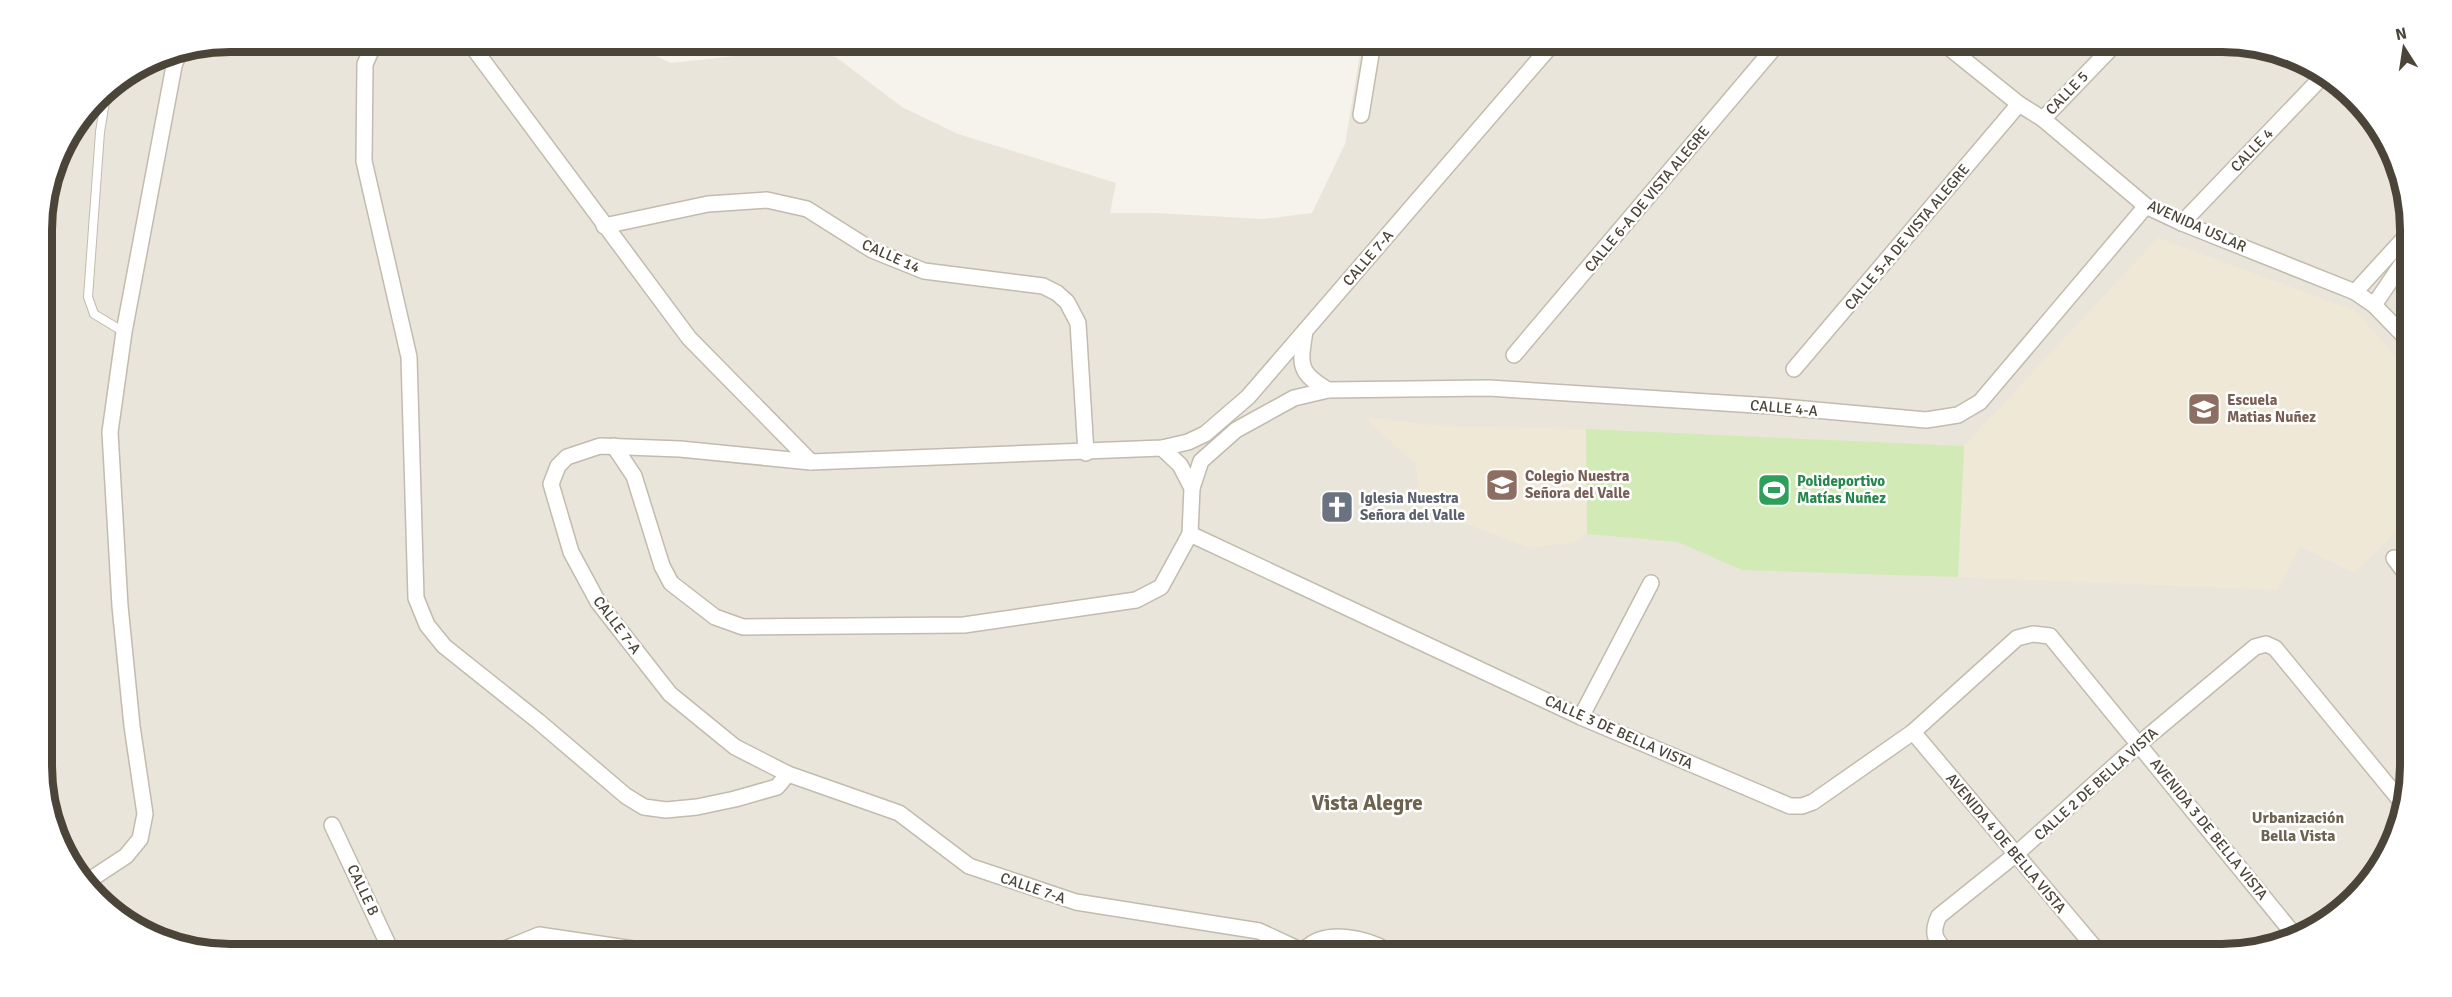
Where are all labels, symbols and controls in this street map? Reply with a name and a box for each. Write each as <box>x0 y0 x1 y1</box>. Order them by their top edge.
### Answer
north arrow <box>2374 18 2434 78</box>
text: N <box>2394 23 2409 45</box>
street label: CALLE 5 <box>2042 68 2092 118</box>
street label: CALLE 6-A DE VISTA ALEGRE <box>1581 122 1713 276</box>
street label: CALLE 4 <box>2227 125 2277 175</box>
street label: CALLE 5-A DE VISTA ALEGRE <box>1841 160 1973 314</box>
street label: AVENIDA USLAR <box>2145 196 2249 256</box>
street label: CALLE 7-A <box>1339 226 1397 290</box>
street label: CALLE 14 <box>859 235 923 277</box>
school or university icon: Escuela Matias Nuñez <box>2186 391 2222 427</box>
place label: Escuela Matias Nuñez <box>2227 391 2316 426</box>
street label: CALLE 4-A <box>1749 396 1819 420</box>
school or university icon: Colegio Nuestra Señora del Valle <box>1484 467 1520 503</box>
place label: Colegio Nuestra Señora del Valle <box>1525 467 1630 502</box>
sports icon: Polideportivo Matías Nuñez <box>1756 472 1792 508</box>
place label: Polideportivo Matías Nuñez <box>1797 472 1886 507</box>
church icon: Iglesia Nuestra Señora del Valle <box>1319 489 1355 525</box>
place label: Iglesia Nuestra Señora del Valle <box>1360 489 1465 524</box>
street label: CALLE 7-A <box>589 592 645 658</box>
street label: CALLE 3 DE BELLA VISTA <box>1542 691 1696 773</box>
street label: CALLE 2 DE BELLA VISTA <box>2030 724 2162 844</box>
street label: AVENIDA 3 DE BELLA VISTA <box>2146 755 2272 903</box>
street label: AVENIDA 4 DE BELLA VISTA <box>1942 769 2070 917</box>
district label: Vista Alegre <box>1311 790 1423 816</box>
district label: Urbanización Bella Vista <box>2252 808 2344 846</box>
street label: CALLE B <box>343 862 383 918</box>
street label: CALLE 7-A <box>998 868 1068 908</box>

